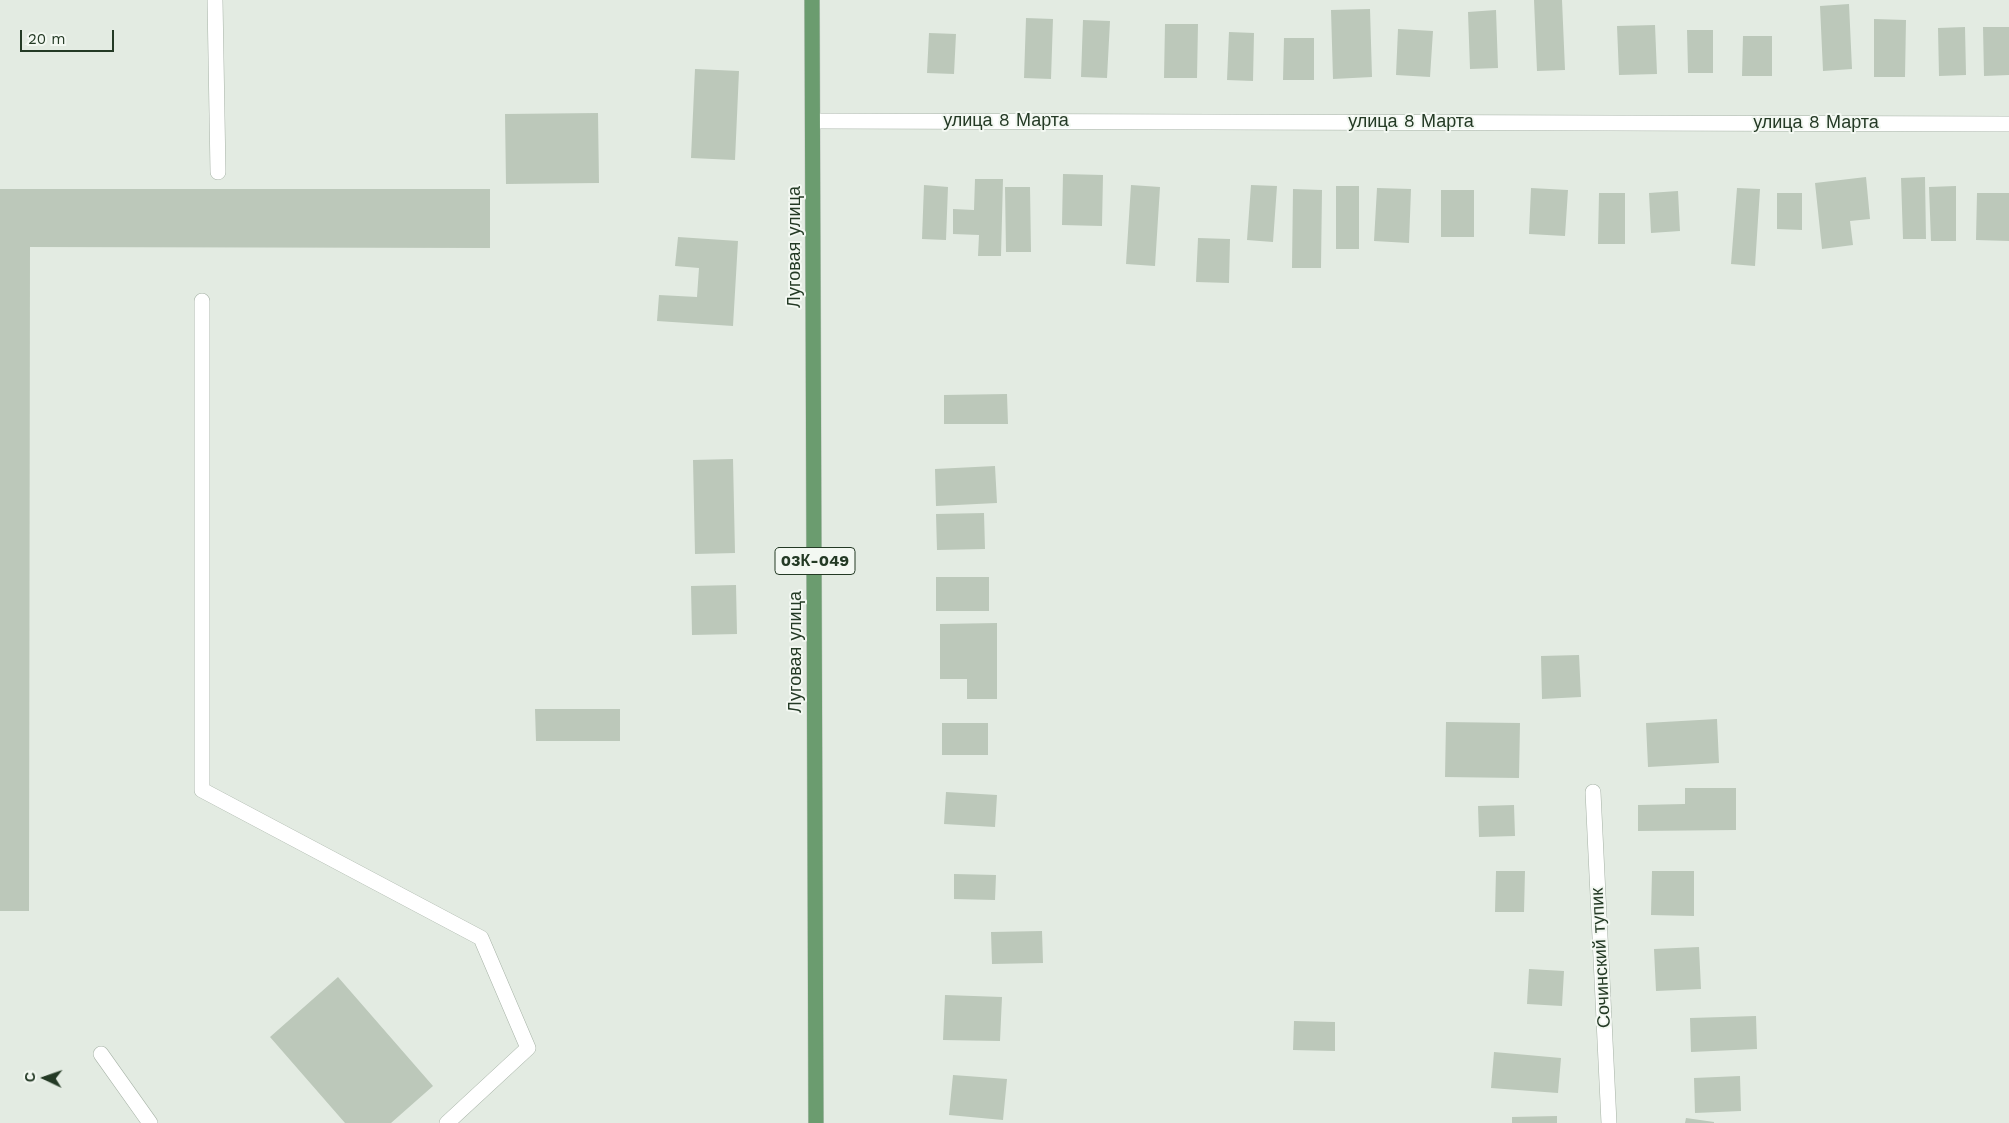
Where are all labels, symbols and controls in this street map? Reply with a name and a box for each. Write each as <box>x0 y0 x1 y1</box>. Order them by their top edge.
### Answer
scale bar <box>22 20 116 52</box>
text: 20 m <box>28 30 66 48</box>
street label: улица 8 Марта <box>943 110 1069 132</box>
street label: улица 8 Марта <box>1348 111 1474 133</box>
street label: улица 8 Марта <box>1753 112 1879 134</box>
street label: Луговая улица <box>784 186 806 308</box>
road number: 03К-049 <box>775 548 855 574</box>
street label: Луговая улица <box>785 591 807 713</box>
street label: Сочинский тупик <box>1587 887 1615 1029</box>
north arrow <box>20 1053 70 1103</box>
text: С <box>22 1072 38 1083</box>

